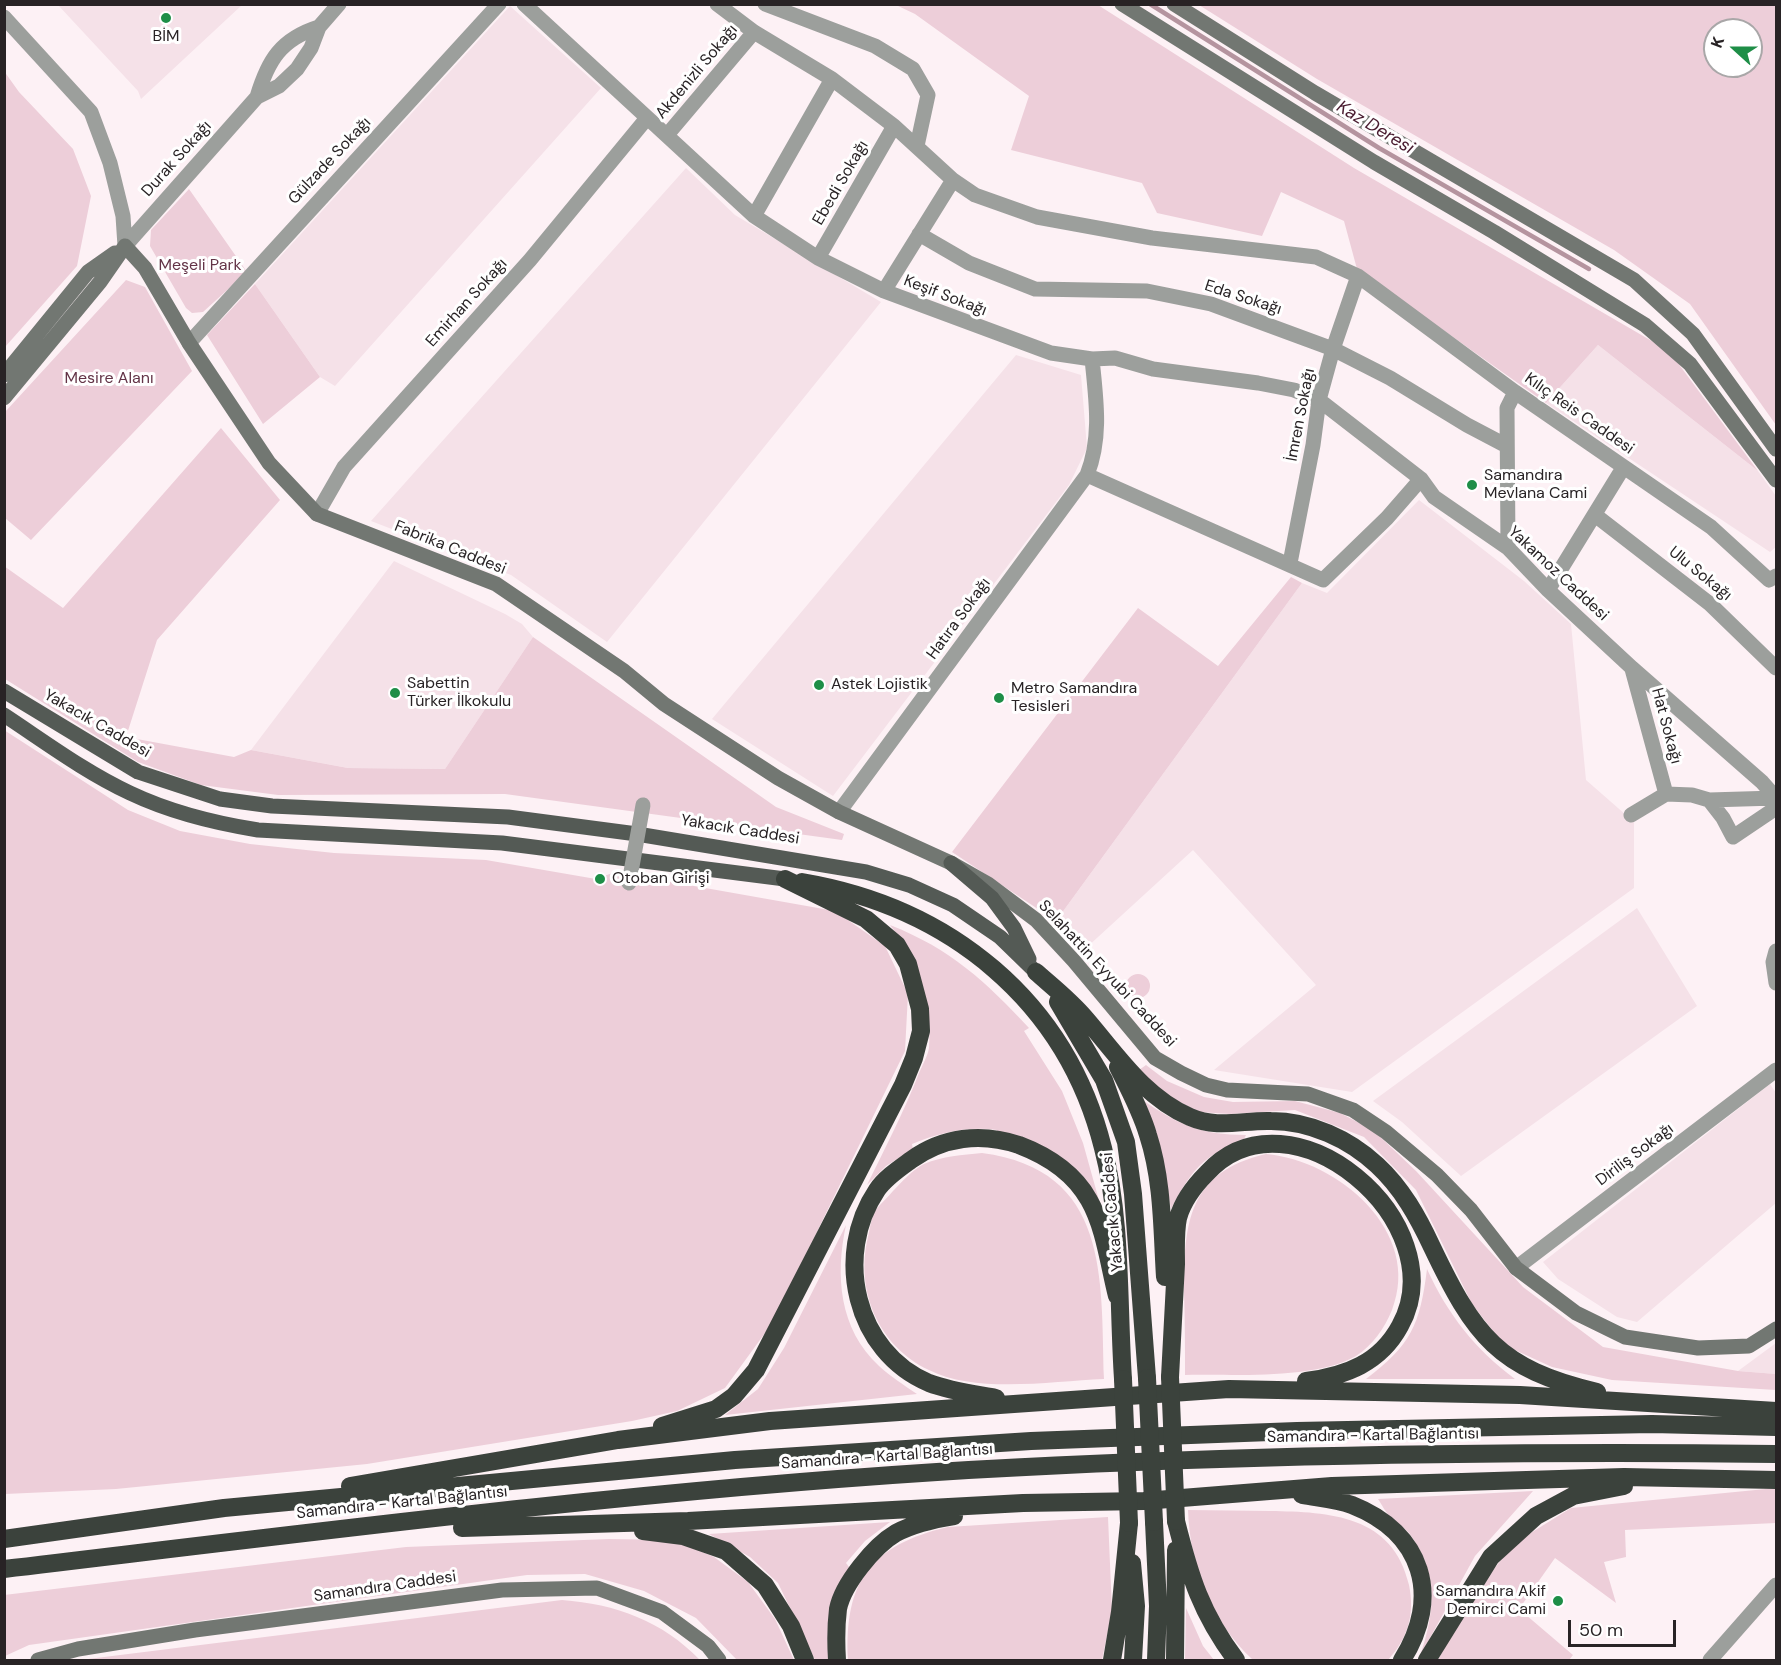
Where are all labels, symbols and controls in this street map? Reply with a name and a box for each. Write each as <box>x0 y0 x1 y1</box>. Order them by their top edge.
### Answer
marker: BİM <box>159 11 173 25</box>
north arrow <box>1703 18 1763 78</box>
street label: Akdenizli Sokağı <box>652 21 742 123</box>
place label: BİM <box>153 27 179 47</box>
text: K <box>1706 33 1729 51</box>
water label: Kaz Deresi <box>1332 96 1418 160</box>
street label: Gülzade Sokağı <box>285 113 375 209</box>
street label: Durak Sokağı <box>138 117 216 201</box>
street label: Ebedi Sokağı <box>809 137 873 229</box>
street label: Emirhan Sokağı <box>422 255 512 351</box>
park label: Meşeli Park <box>159 256 241 276</box>
street label: Keşif Sokağı <box>901 271 989 321</box>
street label: Eda Sokağı <box>1202 277 1284 319</box>
street label: İmren Sokağı <box>1283 367 1319 463</box>
park label: Mesire Alanı <box>64 369 154 389</box>
street label: Kılıç Reis Caddesi <box>1521 369 1637 459</box>
place label: Samandıra Mevlana Cami <box>1484 466 1587 504</box>
marker: Samandıra Mevlana Cami <box>1465 478 1479 492</box>
street label: Fabrika Caddesi <box>391 517 509 579</box>
street label: Yakamoz Caddesi <box>1504 523 1612 625</box>
street label: Ulu Sokağı <box>1665 543 1735 605</box>
street label: Hatıra Sokağı <box>923 574 995 664</box>
place label: Sabettin Türker İlkokulu <box>407 674 511 712</box>
place label: Astek Lojistik <box>831 675 928 695</box>
marker: Astek Lojistik <box>812 678 826 692</box>
place label: Metro Samandıra Tesisleri <box>1011 679 1137 717</box>
street label: Yakacık Caddesi <box>40 686 154 762</box>
marker: Sabettin Türker İlkokulu <box>388 686 402 700</box>
street label: Hat Sokağı <box>1647 686 1685 766</box>
marker: Metro Samandıra Tesisleri <box>992 691 1006 705</box>
street label: Yakacık Caddesi <box>679 811 801 849</box>
place label: Otoban Girişi <box>612 869 710 889</box>
marker: Otoban Girişi <box>593 872 607 886</box>
street label: Selahattin Eyyubi Caddesi <box>1034 897 1180 1051</box>
street label: Diriliş Sokağı <box>1592 1120 1678 1190</box>
street label: Yakacık Caddesi <box>1098 1152 1128 1272</box>
street label: Samandıra - Kartal Bağlantısı <box>1267 1425 1479 1447</box>
street label: Samandıra - Kartal Bağlantısı <box>781 1440 993 1474</box>
street label: Samandıra - Kartal Bağlantısı <box>296 1482 508 1524</box>
street label: Samandıra Caddesi <box>312 1567 458 1607</box>
place label: Samandıra Akif Demirci Cami <box>1435 1582 1546 1620</box>
marker: Samandıra Akif Demirci Cami <box>1551 1594 1565 1608</box>
scale bar <box>1571 1608 1679 1646</box>
text: 50 m <box>1579 1618 1623 1642</box>

